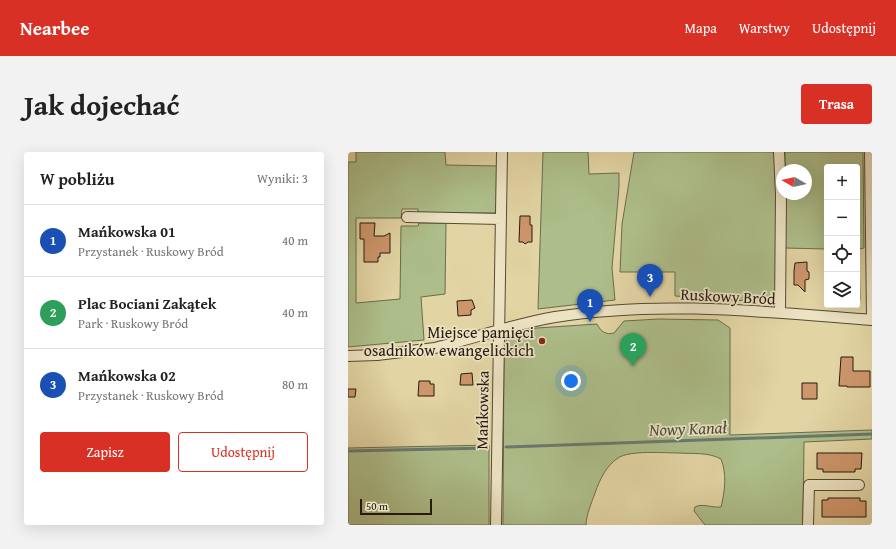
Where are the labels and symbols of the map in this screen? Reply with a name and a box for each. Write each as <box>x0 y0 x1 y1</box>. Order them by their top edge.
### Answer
north arrow <box>776 164 812 200</box>
pin: 3 <box>637 264 663 297</box>
street label: Ruskowy Bród <box>680 282 777 310</box>
pin: 1 <box>577 289 603 322</box>
place label: Miejsce pamięci osadników ewangelickich <box>364 320 535 362</box>
pin: 2 <box>620 333 646 366</box>
marker: Miejsce pamięci osadników ewangelickich <box>537 336 547 346</box>
street label: Mańkowska <box>469 370 495 450</box>
your location <box>561 371 581 391</box>
water label: Nowy Kanał <box>648 414 728 442</box>
scale bar <box>360 497 432 516</box>

